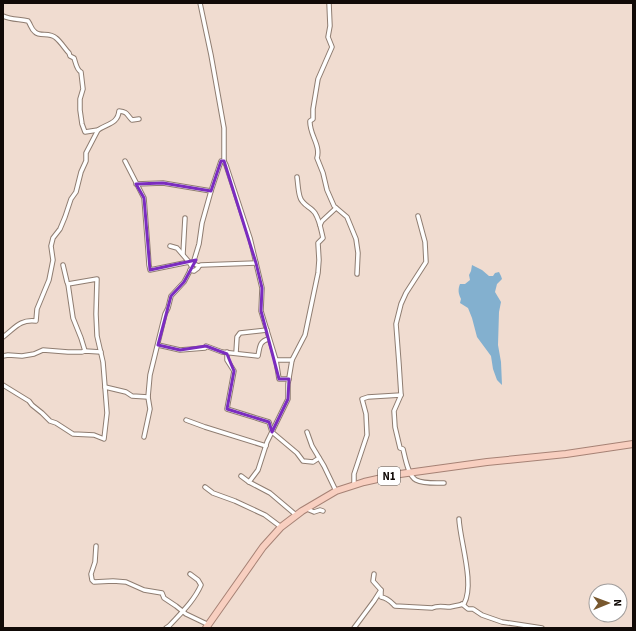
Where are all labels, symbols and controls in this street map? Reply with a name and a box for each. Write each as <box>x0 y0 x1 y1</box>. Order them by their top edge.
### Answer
road number: N1 <box>378 467 400 485</box>
north arrow <box>588 583 628 623</box>
text: N <box>610 599 625 607</box>

